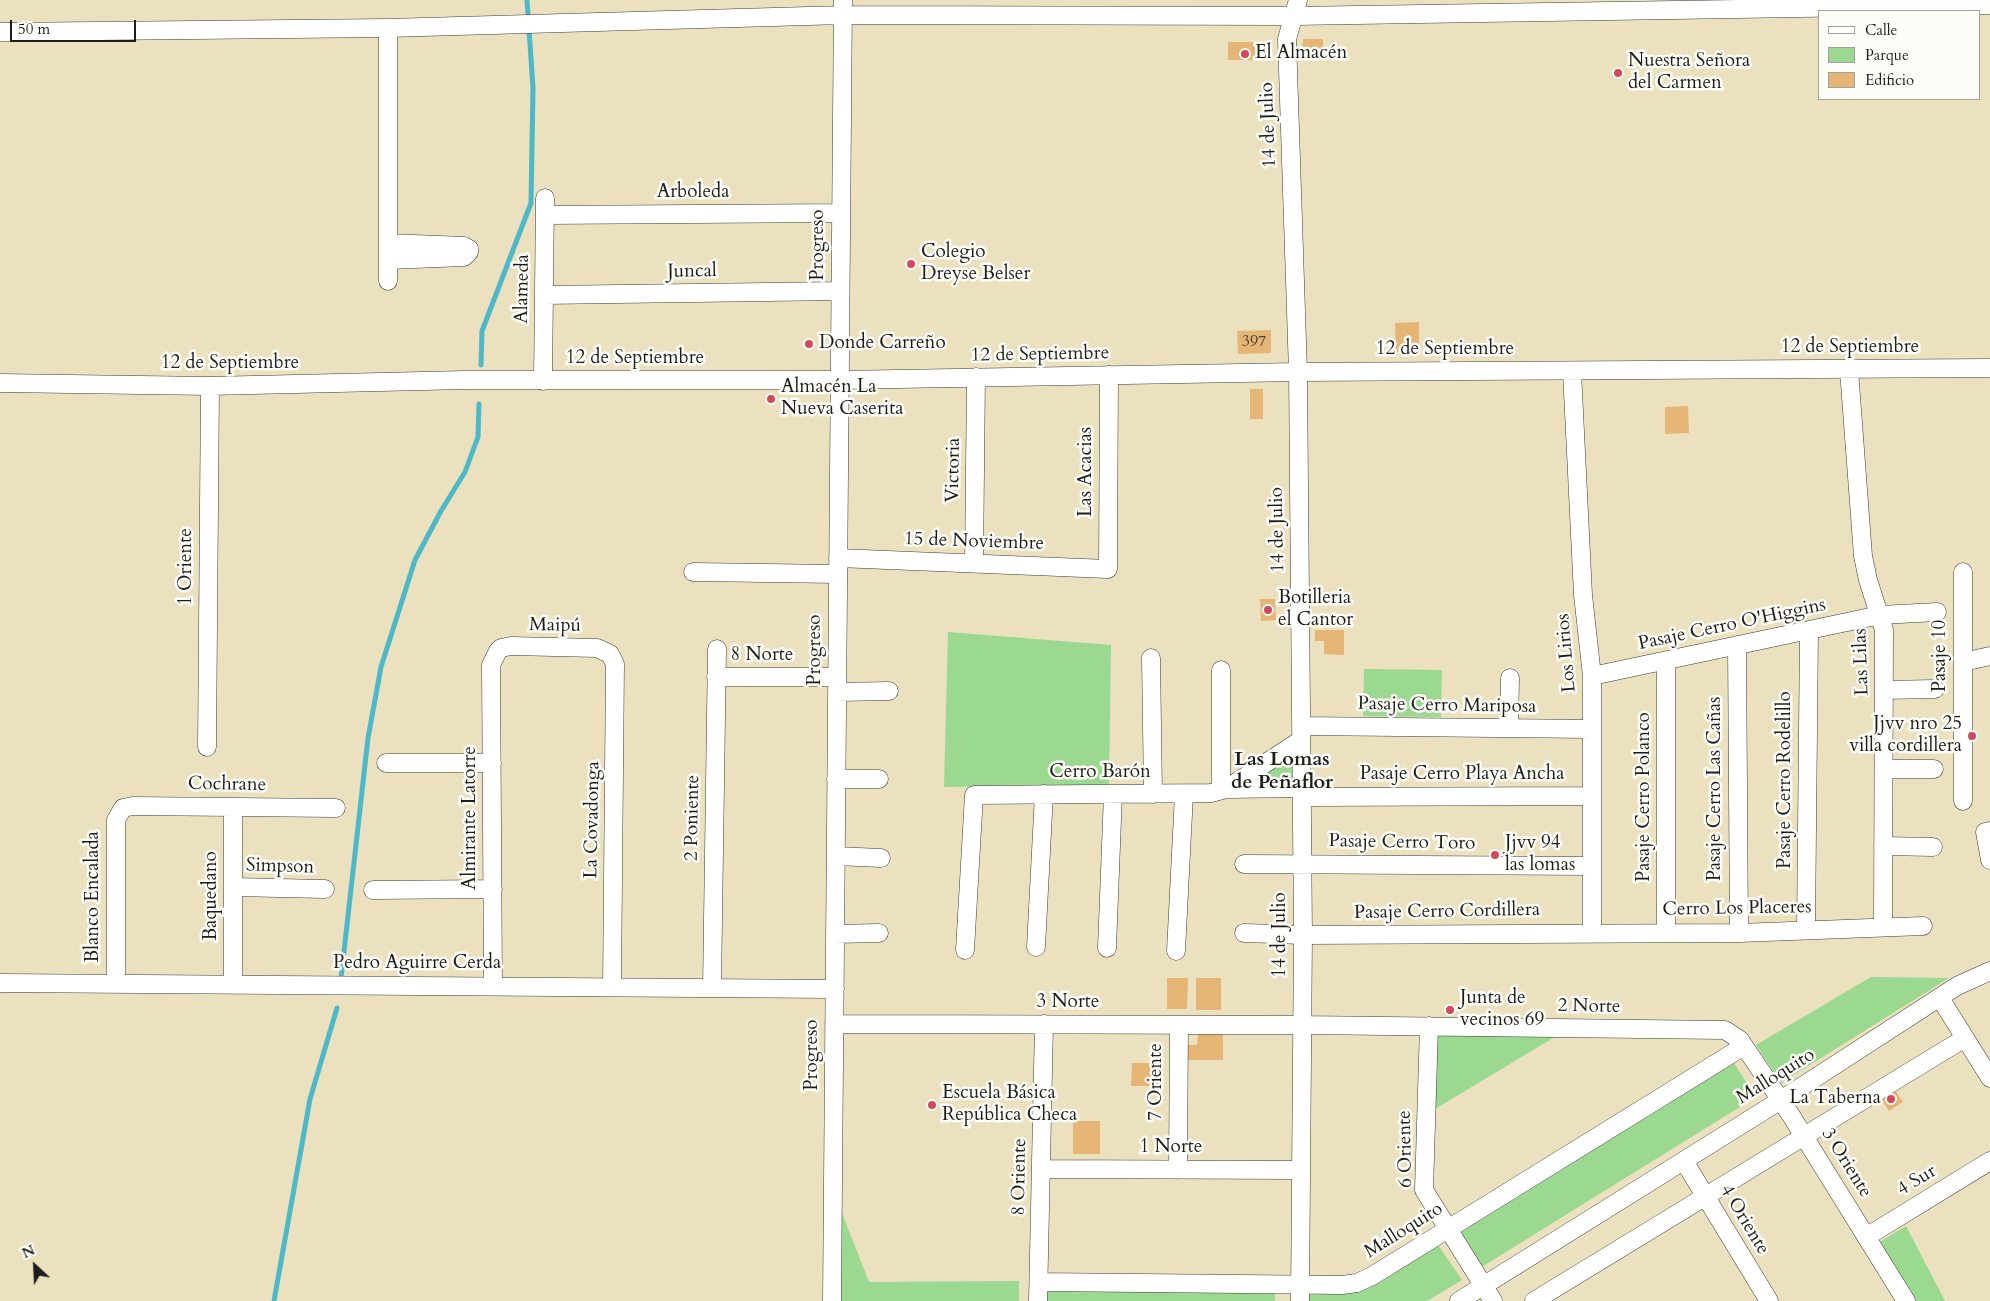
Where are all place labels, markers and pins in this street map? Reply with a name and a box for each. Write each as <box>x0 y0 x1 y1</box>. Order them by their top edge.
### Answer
place label: El Almacén <box>1255 43 1347 65</box>
marker: El Almacén <box>1239 48 1251 60</box>
place label: Nuestra Señora del Carmen <box>1628 51 1750 95</box>
marker: Nuestra Señora del Carmen <box>1612 67 1624 79</box>
place label: Colegio Dreyse Belser <box>921 242 1030 286</box>
marker: Colegio Dreyse Belser <box>905 258 917 270</box>
place label: Donde Carreño <box>819 333 946 355</box>
marker: Donde Carreño <box>803 338 815 350</box>
place label: Almacén La Nueva Caserita <box>781 377 903 421</box>
marker: Almacén La Nueva Caserita <box>765 393 777 405</box>
place label: Botilleria el Cantor <box>1278 588 1353 632</box>
marker: Botilleria el Cantor <box>1262 604 1274 616</box>
place label: Jjvv nro 25 villa cordillera <box>1849 714 1962 758</box>
marker: Jjvv nro 25 villa cordillera <box>1966 730 1978 742</box>
place label: Jjvv 94 las lomas <box>1505 833 1575 877</box>
marker: Jjvv 94 las lomas <box>1489 849 1501 861</box>
place label: Junta de vecinos 69 <box>1460 988 1544 1032</box>
marker: Junta de vecinos 69 <box>1444 1004 1456 1016</box>
place label: Escuela Básica República Checa <box>942 1083 1077 1127</box>
place label: La Taberna <box>1789 1088 1881 1110</box>
marker: La Taberna <box>1885 1093 1897 1105</box>
marker: Escuela Básica República Checa <box>926 1099 938 1111</box>

